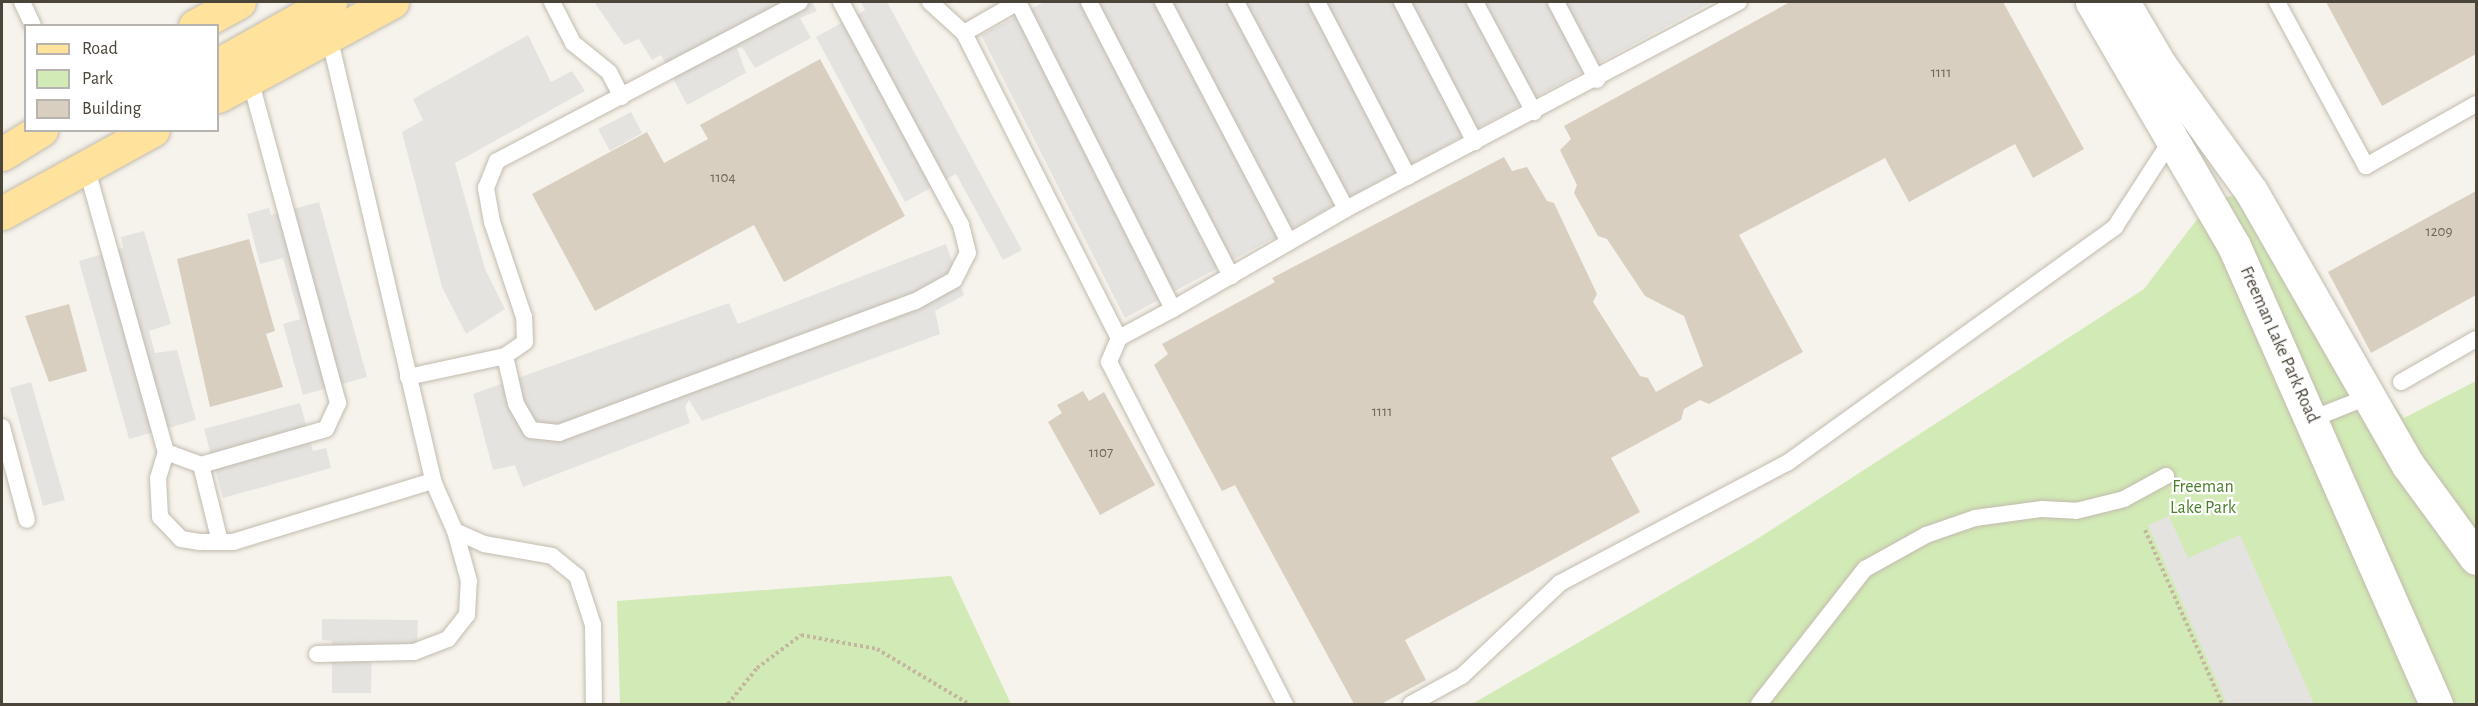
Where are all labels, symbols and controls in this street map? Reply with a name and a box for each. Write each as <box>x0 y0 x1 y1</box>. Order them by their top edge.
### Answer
legend <box>24 24 219 132</box>
text: Road <box>82 40 118 58</box>
house number: 1111 <box>1931 64 1951 82</box>
text: Park <box>82 70 113 88</box>
text: Building <box>82 100 141 118</box>
house number: 1104 <box>710 169 736 187</box>
house number: 1209 <box>2426 223 2452 241</box>
street label: Freeman Lake Park Road <box>2235 263 2323 427</box>
house number: 1111 <box>1372 403 1392 421</box>
house number: 1107 <box>1089 444 1113 462</box>
park label: Freeman Lake Park <box>2170 477 2236 520</box>

